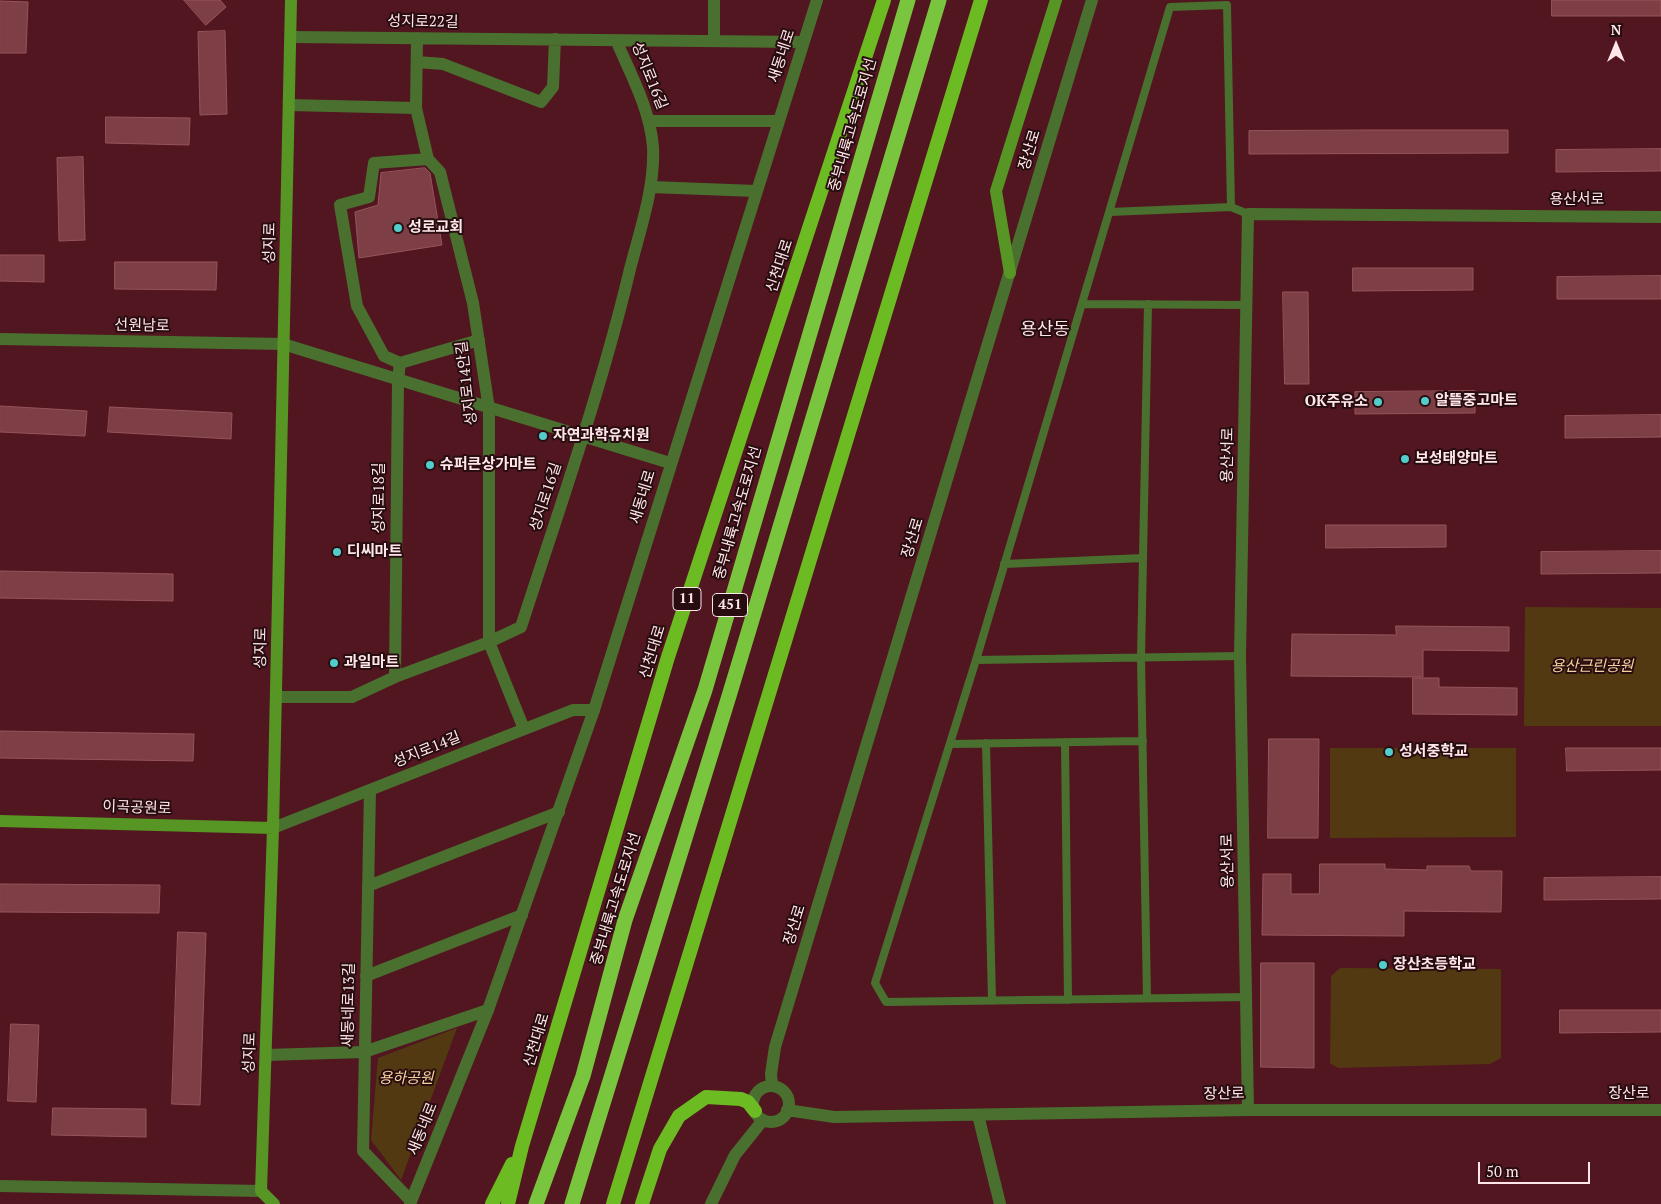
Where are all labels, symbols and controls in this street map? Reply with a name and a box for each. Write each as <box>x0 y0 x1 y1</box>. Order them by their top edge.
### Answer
street label: 성지로22길 <box>387 12 459 32</box>
north arrow <box>1591 20 1641 70</box>
text: N <box>1611 20 1621 39</box>
street label: 새동네로 <box>765 27 799 85</box>
street label: 성지로16길 <box>627 40 671 112</box>
street label: 중부내륙고속도로지선 <box>825 56 881 194</box>
street label: 장산로 <box>1015 128 1045 172</box>
street label: 용산서로 <box>1549 191 1605 209</box>
place label: 성로교회 <box>408 219 463 237</box>
street label: 성지로 <box>261 222 279 264</box>
marker: 성로교회 <box>392 222 404 234</box>
street label: 신천대로 <box>763 237 797 295</box>
street label: 선원남로 <box>114 317 170 335</box>
district label: 용산동 <box>1020 319 1070 341</box>
street label: 성지로14안길 <box>453 340 481 426</box>
place label: 알뜰중고마트 <box>1435 392 1518 410</box>
place label: OK주유소 <box>1305 393 1368 411</box>
marker: 알뜰중고마트 <box>1419 395 1431 407</box>
marker: OK주유소 <box>1372 396 1384 408</box>
place label: 자연과학유치원 <box>553 427 650 445</box>
street label: 용산서로 <box>1219 427 1237 483</box>
marker: 자연과학유치원 <box>537 430 549 442</box>
street label: 중부내륙고속도로지선 <box>710 444 766 582</box>
place label: 보성태양마트 <box>1415 450 1498 468</box>
marker: 보성태양마트 <box>1399 453 1411 465</box>
place label: 슈퍼큰상가마트 <box>440 456 537 474</box>
marker: 슈퍼큰상가마트 <box>424 459 436 471</box>
street label: 성지로16길 <box>526 460 566 534</box>
street label: 성지로18길 <box>371 462 389 534</box>
street label: 새동네로 <box>626 468 660 526</box>
street label: 장산로 <box>898 516 928 560</box>
place label: 디씨마트 <box>347 543 402 561</box>
marker: 디씨마트 <box>331 546 343 558</box>
road number: 11 <box>673 588 701 610</box>
road number: 451 <box>712 594 748 616</box>
street label: 신천대로 <box>636 623 670 681</box>
street label: 성지로 <box>252 627 270 669</box>
place label: 과일마트 <box>344 654 399 672</box>
marker: 과일마트 <box>328 657 340 669</box>
park label: 용산근린공원 <box>1551 658 1633 676</box>
street label: 성지로14길 <box>391 728 463 772</box>
place label: 성서중학교 <box>1399 743 1468 761</box>
marker: 성서중학교 <box>1383 746 1395 758</box>
street label: 이곡공원로 <box>102 798 172 818</box>
street label: 중부내륙고속도로지선 <box>587 830 645 968</box>
street label: 용산서로 <box>1219 833 1237 889</box>
street label: 장산로 <box>780 903 810 947</box>
place label: 장산초등학교 <box>1393 956 1476 974</box>
marker: 장산초등학교 <box>1377 959 1389 971</box>
street label: 새동네로13길 <box>339 962 359 1048</box>
street label: 신천대로 <box>520 1011 554 1069</box>
street label: 성지로 <box>240 1032 260 1074</box>
park label: 용하공원 <box>378 1070 434 1088</box>
street label: 장산로 <box>1203 1085 1245 1103</box>
street label: 장산로 <box>1608 1085 1650 1103</box>
street label: 새동네로 <box>404 1100 442 1158</box>
scale bar <box>1481 1152 1594 1184</box>
text: 50 m <box>1486 1161 1519 1181</box>

